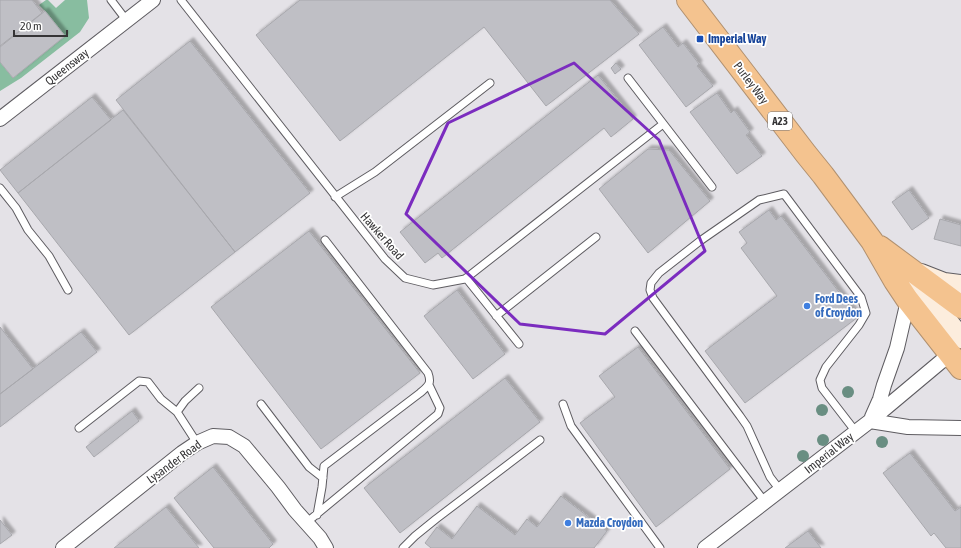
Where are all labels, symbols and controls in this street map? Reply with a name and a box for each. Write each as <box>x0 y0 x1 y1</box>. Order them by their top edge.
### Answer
scale bar <box>14 12 67 38</box>
text: 20 m <box>20 19 42 33</box>
place label: Imperial Way <box>708 32 766 46</box>
marker: Imperial Way <box>695 34 705 44</box>
street label: Queensway <box>42 46 92 88</box>
street label: Purley Way <box>731 59 771 107</box>
road number: A23 <box>768 112 792 130</box>
street label: Hawker Road <box>358 209 406 263</box>
place label: Ford Dees of Croydon <box>815 292 862 320</box>
marker: Ford Dees of Croydon <box>802 301 812 311</box>
street label: Imperial Way <box>802 429 856 476</box>
street label: Lysander Road <box>144 438 204 486</box>
place label: Mazda Croydon <box>576 516 643 530</box>
marker: Mazda Croydon <box>563 518 573 528</box>

